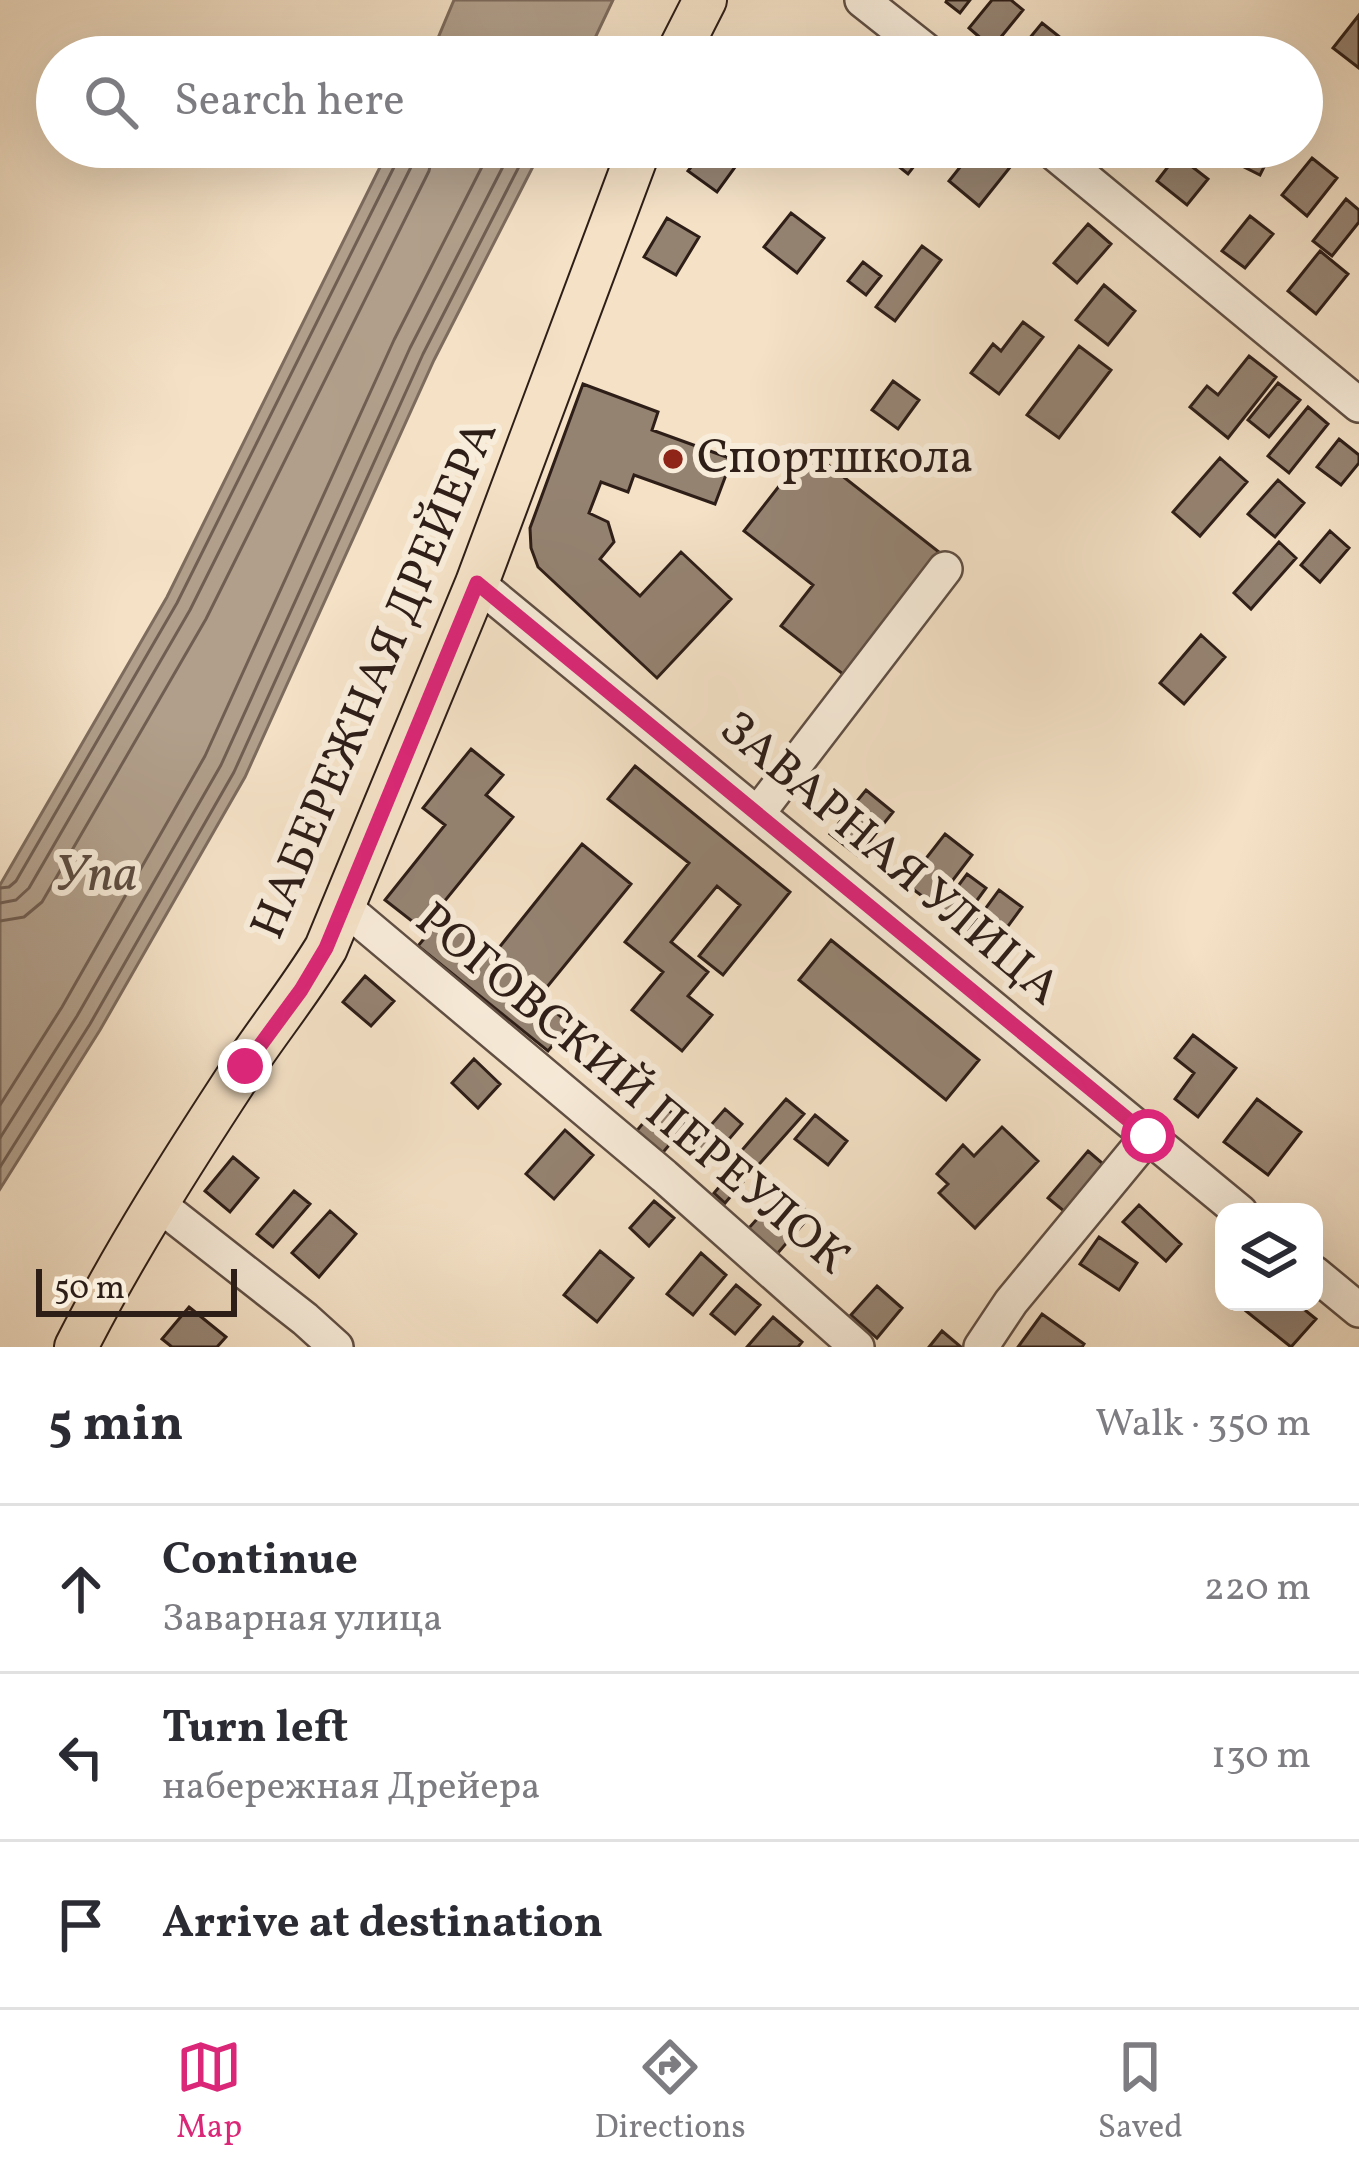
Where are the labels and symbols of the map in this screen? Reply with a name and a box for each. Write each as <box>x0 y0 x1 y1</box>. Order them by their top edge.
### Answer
street label: НАБЕРЕЖНАЯ ДРЕЙЕРА <box>236 410 516 950</box>
place label: Спортшкола <box>697 426 974 493</box>
marker: Спортшкола <box>660 446 686 472</box>
street label: ЗАВАРНАЯ УЛИЦА <box>704 697 1074 1023</box>
water label: Упа <box>54 841 138 912</box>
street label: РОГОВСКИЙ ПЕРЕУЛОК <box>400 888 862 1292</box>
route end <box>218 1039 272 1093</box>
route start <box>1121 1109 1175 1163</box>
scale bar <box>36 1263 237 1316</box>

